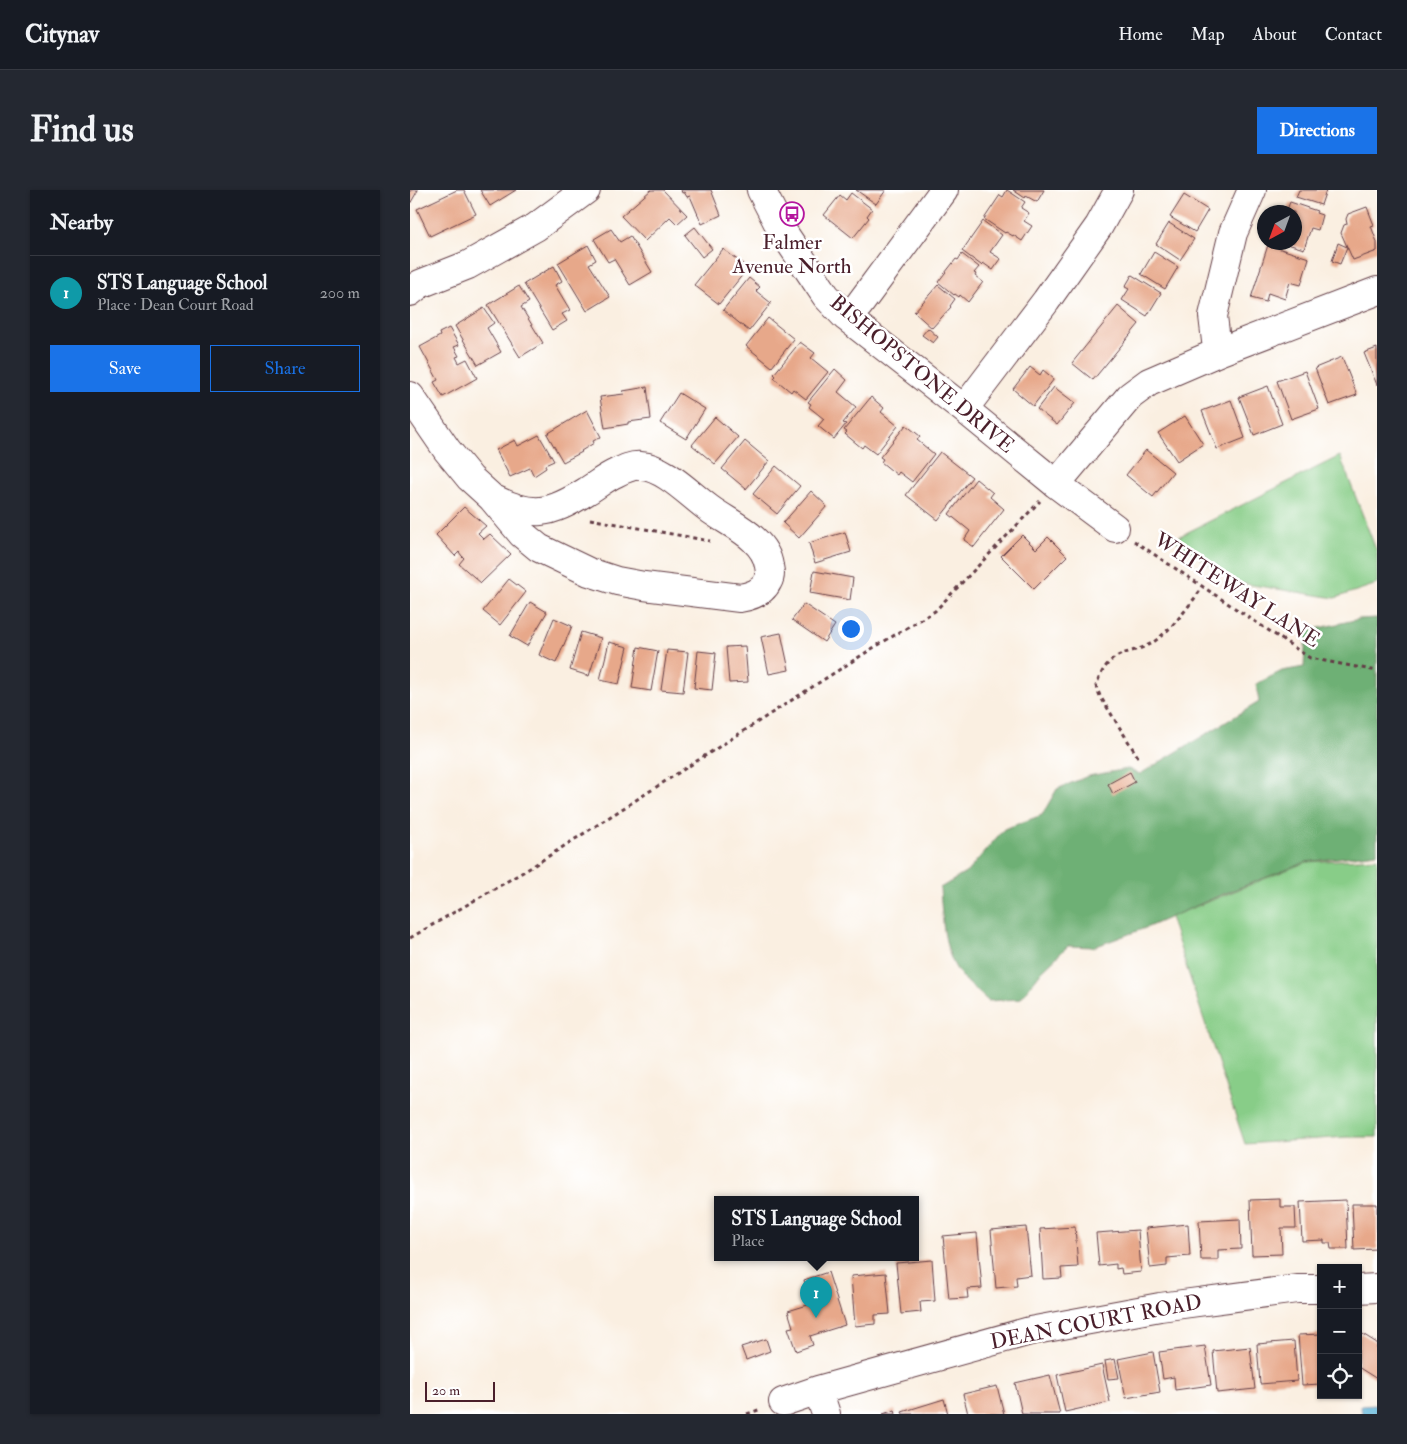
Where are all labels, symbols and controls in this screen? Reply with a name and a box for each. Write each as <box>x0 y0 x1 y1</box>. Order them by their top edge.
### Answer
text: Citynav <box>25 19 99 50</box>
text: Home <box>1118 23 1163 46</box>
text: Map <box>1191 23 1225 46</box>
text: About <box>1253 23 1297 46</box>
text: Contact <box>1325 23 1382 46</box>
button: Directions <box>1257 107 1377 154</box>
text: Find us <box>30 108 134 152</box>
bus stop icon: Falmer Avenue North <box>779 201 805 227</box>
north arrow <box>1257 205 1302 250</box>
text: Nearby <box>50 209 113 236</box>
place label: Falmer Avenue North <box>731 229 852 280</box>
text: STS Language School <box>97 271 267 295</box>
text: 1 <box>63 283 69 303</box>
text: 200 m <box>320 283 360 303</box>
street label: BISHOPSTONE DRIVE <box>824 289 1020 459</box>
text: Place · Dean Court Road <box>97 295 254 315</box>
button: Save <box>50 345 200 392</box>
button: Share <box>210 345 360 392</box>
street label: WHITEWAY LANE <box>1148 526 1325 654</box>
your location <box>838 616 864 642</box>
popup <box>714 1196 919 1261</box>
text: STS Language School <box>731 1207 902 1231</box>
text: Place <box>731 1231 765 1251</box>
map controls <box>1317 1264 1362 1399</box>
button: + <box>1317 1264 1362 1309</box>
pin: 1 <box>800 1277 832 1318</box>
street label: DEAN COURT ROAD <box>988 1288 1204 1356</box>
button: − <box>1317 1309 1362 1354</box>
button: locate <box>1317 1354 1362 1399</box>
scale bar <box>425 1379 495 1402</box>
text: 20 m <box>432 1382 460 1399</box>

